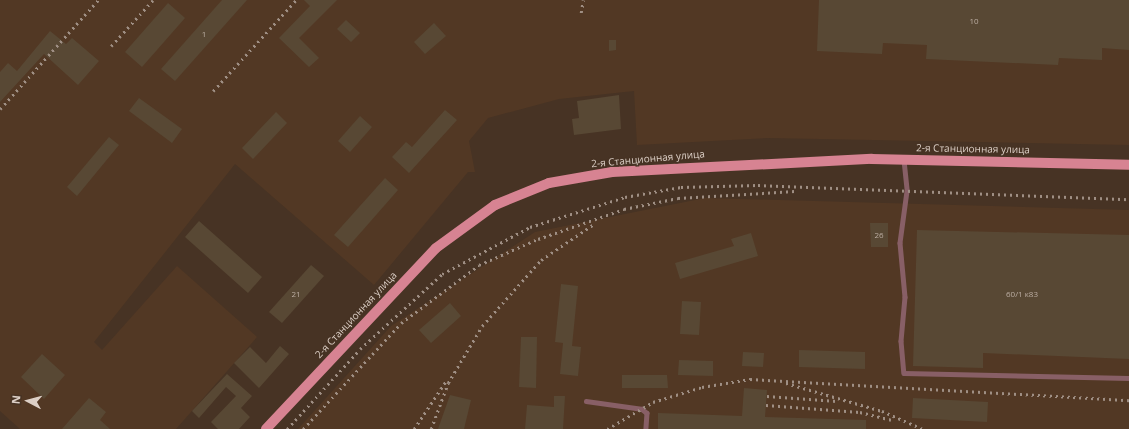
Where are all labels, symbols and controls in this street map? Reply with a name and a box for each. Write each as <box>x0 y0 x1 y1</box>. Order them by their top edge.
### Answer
house number: 10 <box>969 16 979 26</box>
house number: 1 <box>202 29 206 39</box>
street label: 2-я Станционная улица <box>916 142 1030 156</box>
street label: 2-я Станционная улица <box>591 148 705 170</box>
house number: 26 <box>874 230 884 240</box>
street label: 2-я Станционная улица <box>313 269 399 361</box>
house number: 21 <box>291 289 301 299</box>
house number: 60/1 к83 <box>1006 289 1038 299</box>
north arrow <box>8 381 48 421</box>
text: N <box>8 394 23 405</box>

